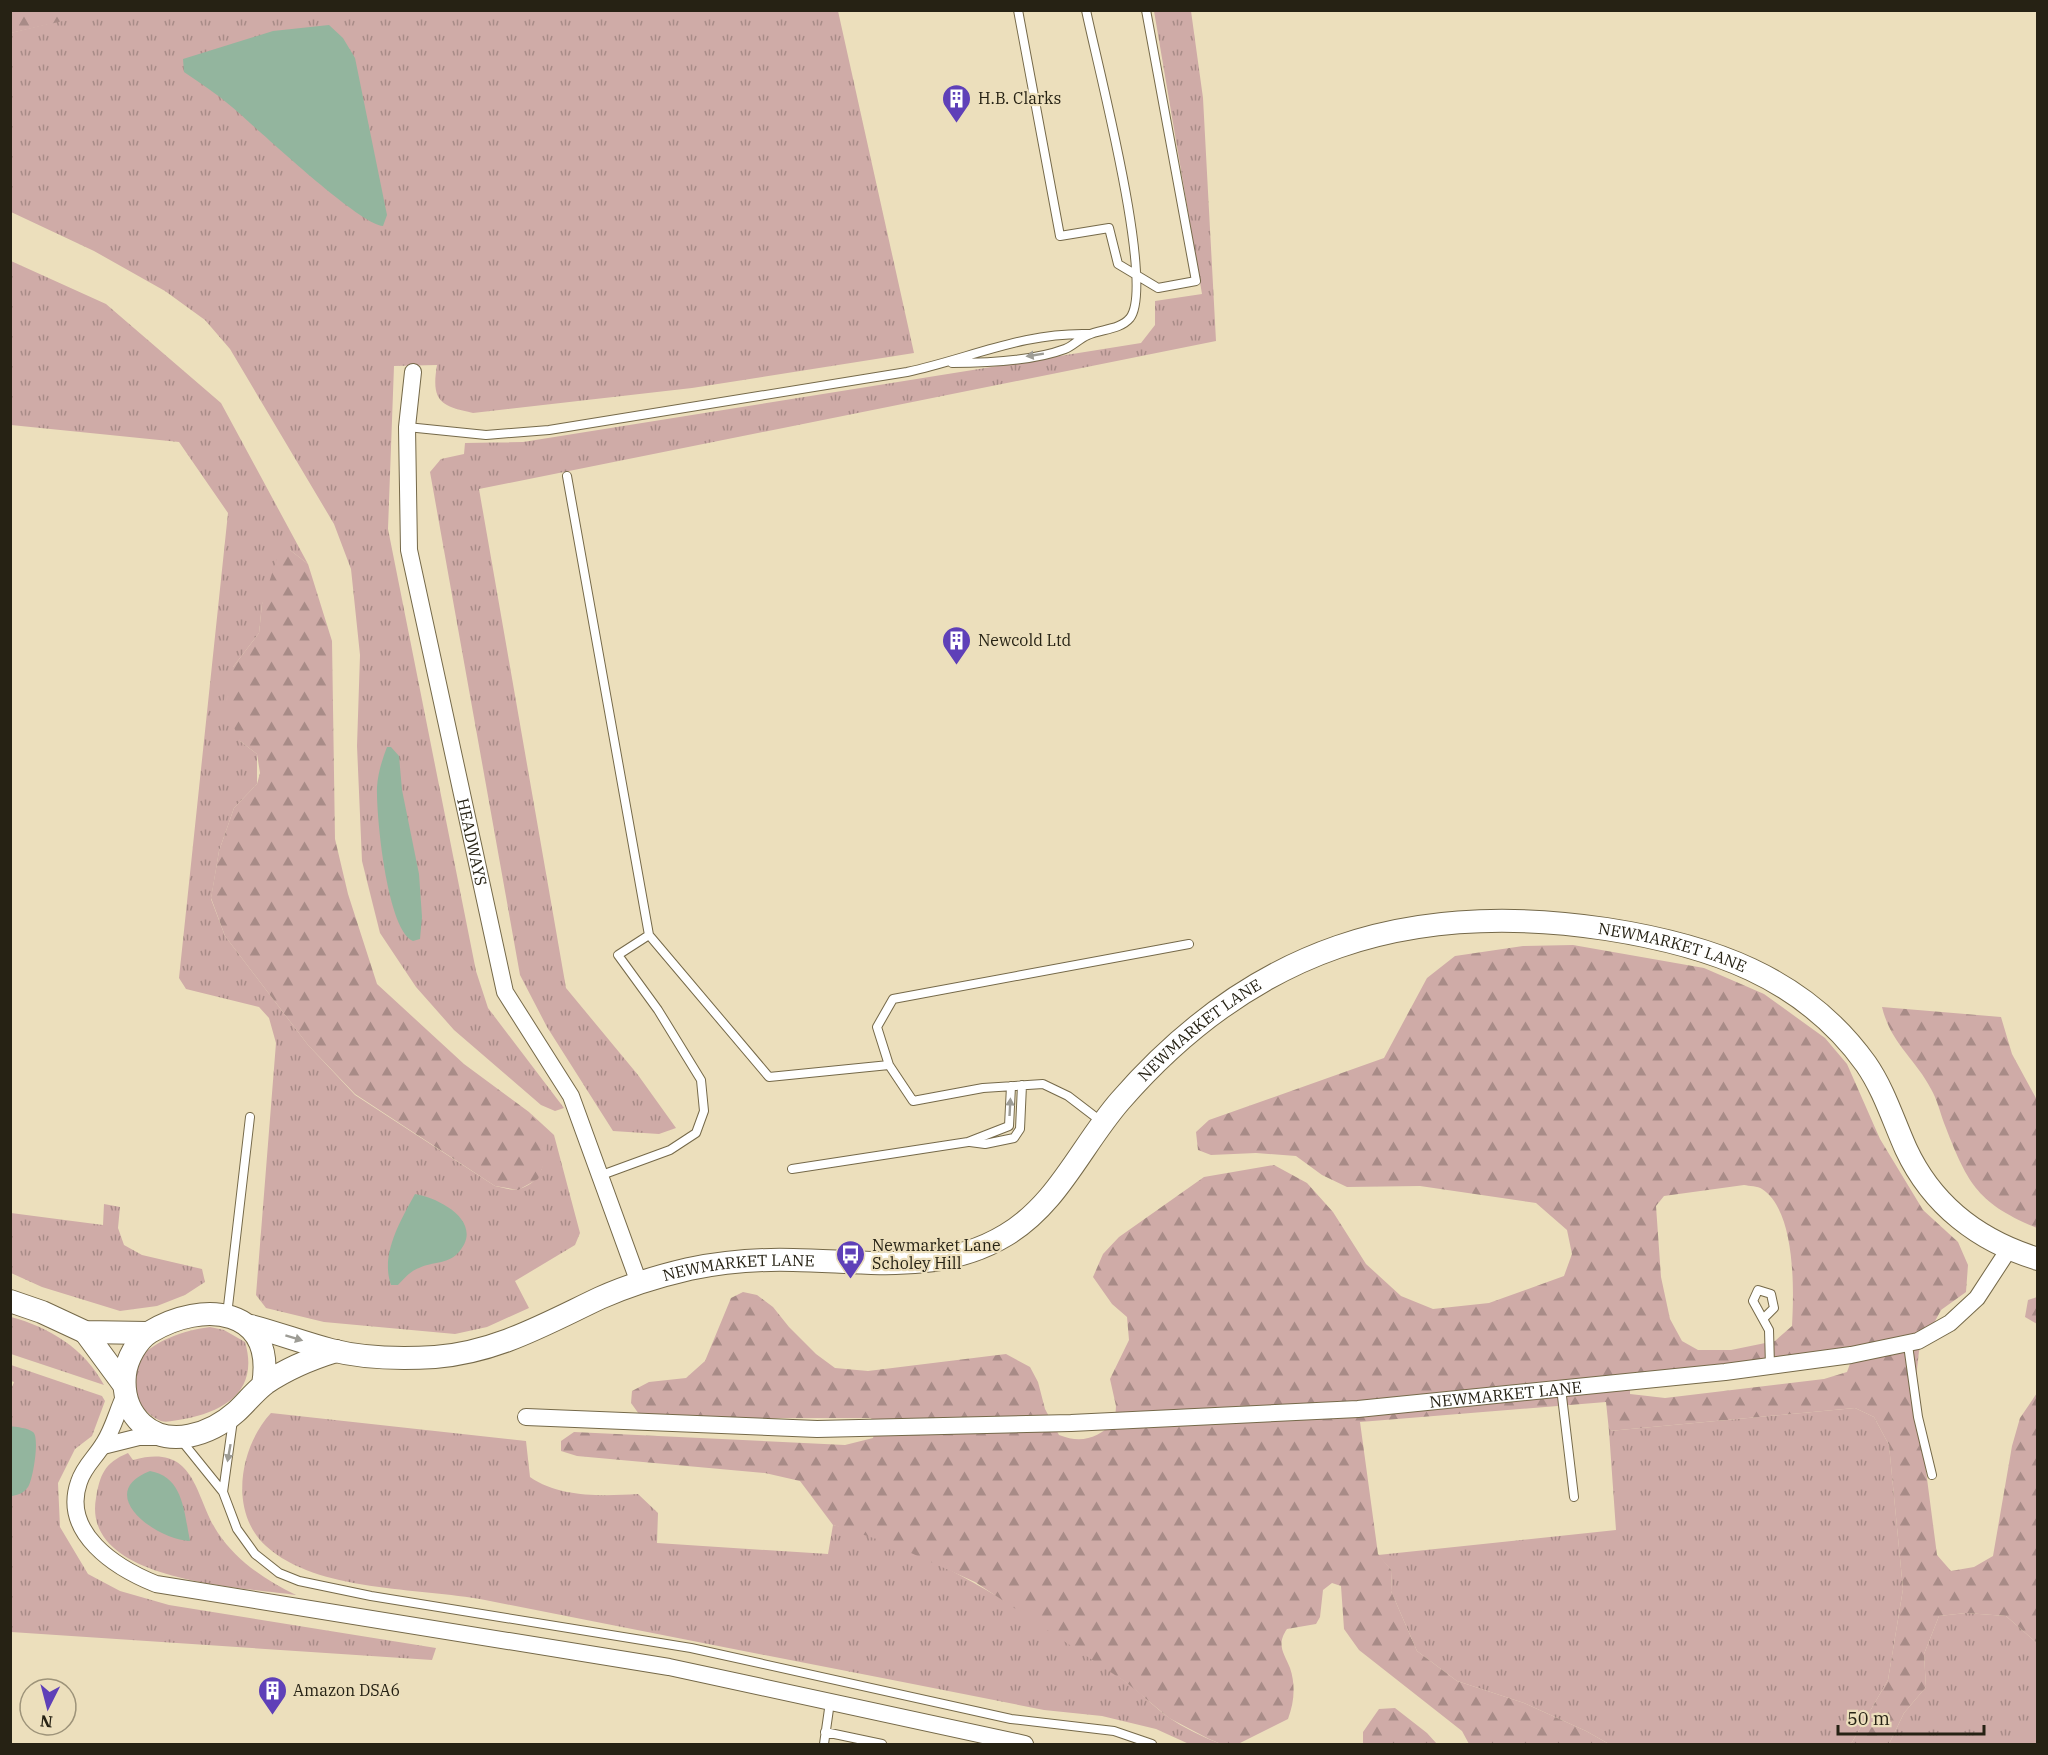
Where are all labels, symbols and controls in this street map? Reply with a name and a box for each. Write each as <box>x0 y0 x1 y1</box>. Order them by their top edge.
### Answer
building icon: H.B. Clarks <box>941 82 973 124</box>
place label: H.B. Clarks <box>978 88 1061 108</box>
one-way arrow <box>1025 351 1044 360</box>
building icon: Newcold Ltd <box>941 624 973 666</box>
place label: Newcold Ltd <box>978 630 1072 650</box>
street label: HEADWAYS <box>453 796 492 888</box>
street label: NEWMARKET LANE <box>1597 918 1750 976</box>
street label: NEWMARKET LANE <box>1133 974 1265 1085</box>
one-way arrow <box>1005 1098 1014 1117</box>
place label: Newmarket Lane Scholey Hill <box>872 1235 1001 1273</box>
bus stop icon: Newmarket Lane Scholey Hill <box>835 1238 867 1280</box>
street label: NEWMARKET LANE <box>661 1250 815 1285</box>
one-way arrow <box>285 1334 303 1343</box>
street label: NEWMARKET LANE <box>1428 1376 1583 1412</box>
one-way arrow <box>224 1444 233 1463</box>
building icon: Amazon DSA6 <box>256 1674 288 1716</box>
north arrow <box>18 1677 78 1737</box>
place label: Amazon DSA6 <box>293 1680 400 1700</box>
scale bar <box>1838 1698 1984 1736</box>
text: 50 m <box>1847 1707 1890 1730</box>
text: N <box>39 1711 54 1733</box>

